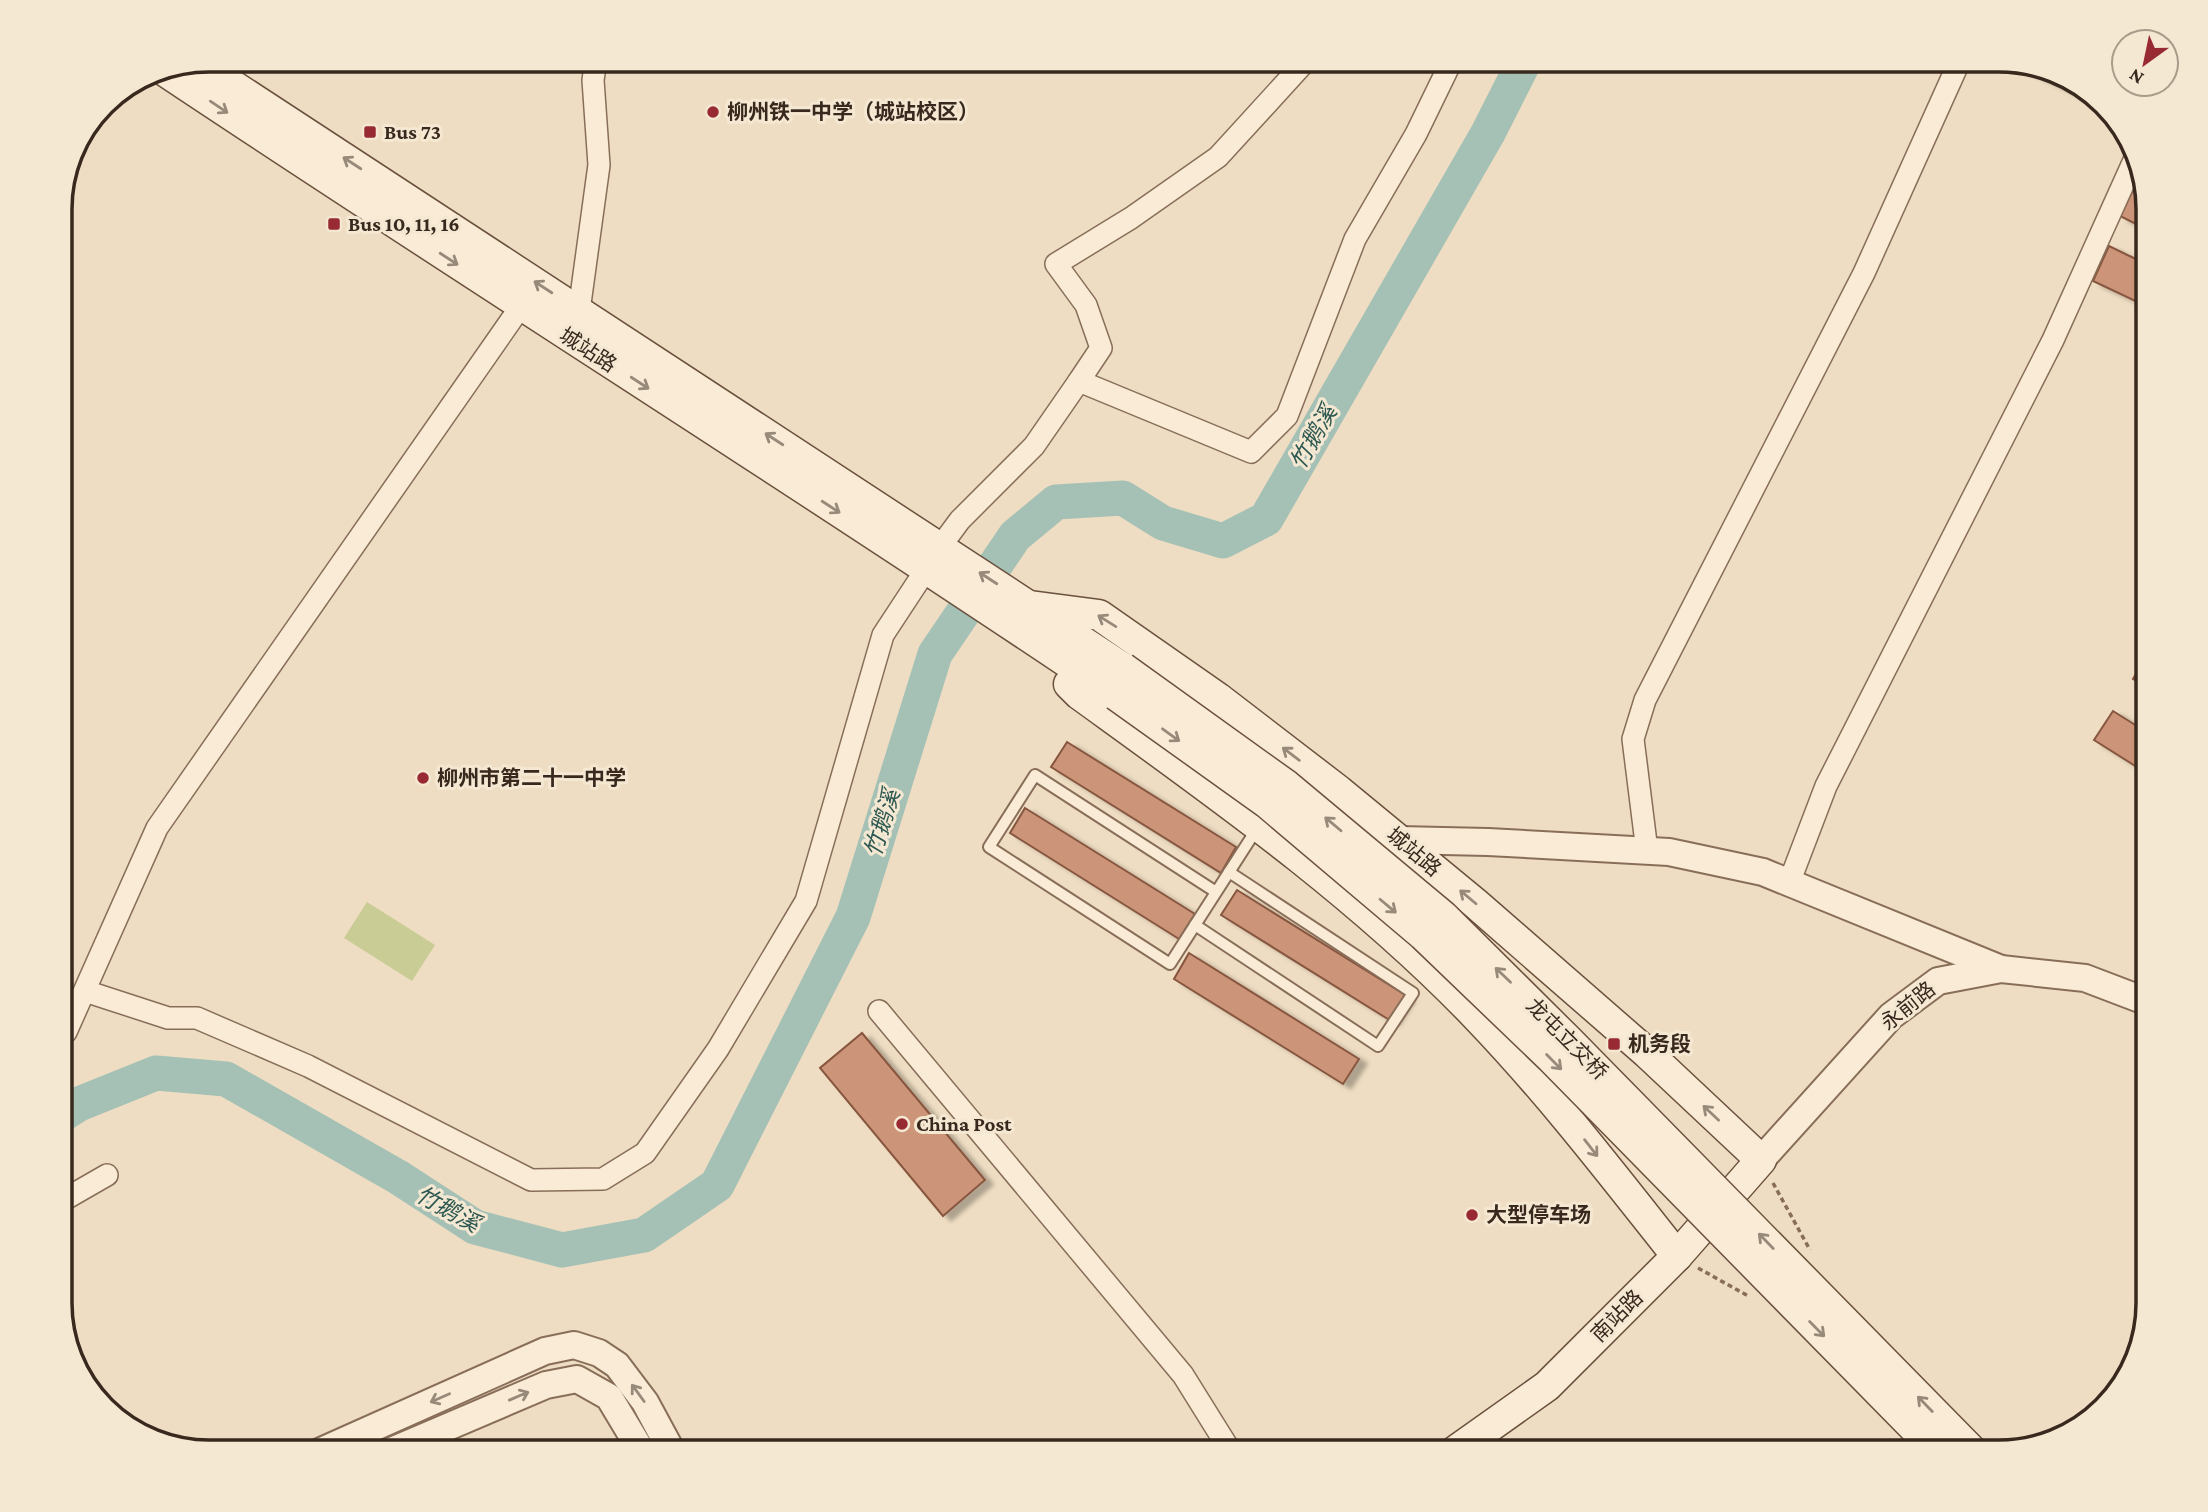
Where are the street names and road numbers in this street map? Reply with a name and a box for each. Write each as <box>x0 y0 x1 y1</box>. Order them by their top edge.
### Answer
street label: 城站路 <box>555 323 621 377</box>
street label: 城站路 <box>1382 823 1446 881</box>
street label: 永前路 <box>1876 977 1940 1035</box>
street label: 龙屯立交桥 <box>1521 993 1613 1085</box>
street label: 南站路 <box>1586 1285 1648 1347</box>

